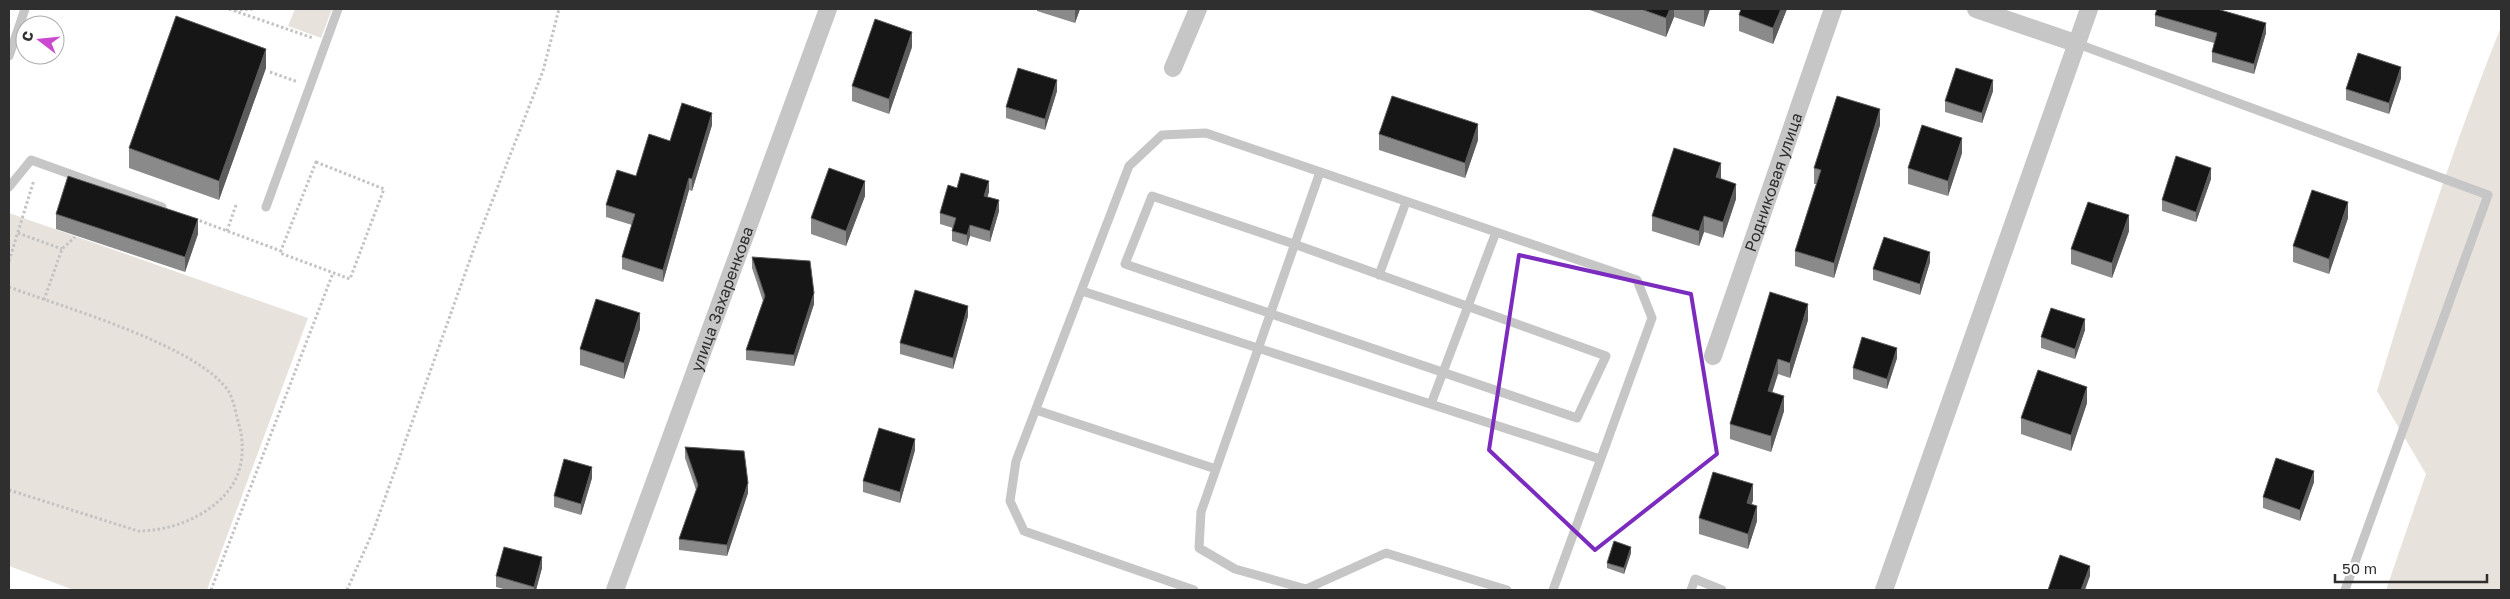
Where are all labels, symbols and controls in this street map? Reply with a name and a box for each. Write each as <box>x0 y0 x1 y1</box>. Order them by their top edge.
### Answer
north arrow <box>15 15 65 65</box>
text: С <box>17 29 37 43</box>
street label: Родниковая улица <box>1740 110 1806 254</box>
street label: улица Захаренкова <box>686 223 757 374</box>
scale bar <box>2335 552 2488 584</box>
text: 50 m <box>2342 559 2377 577</box>

